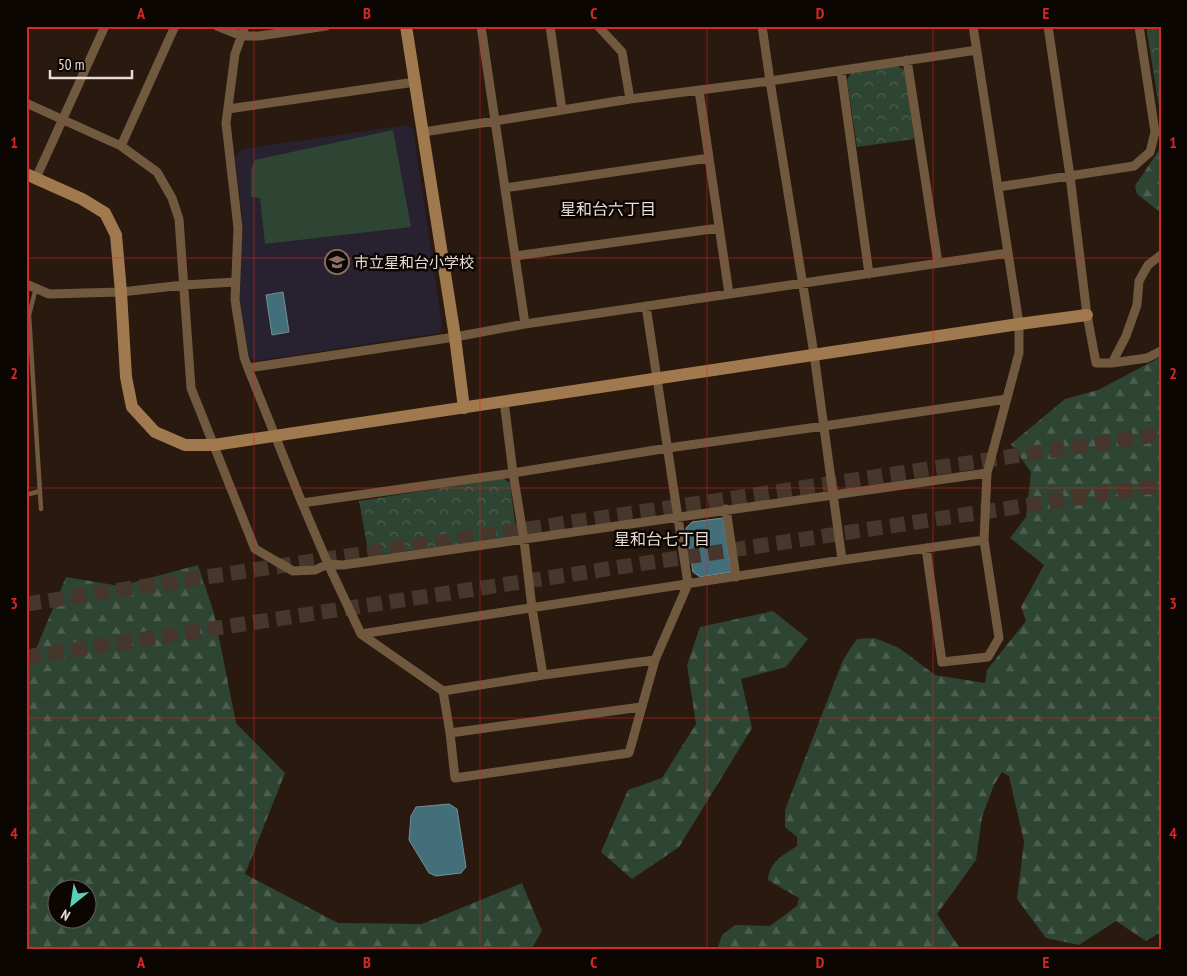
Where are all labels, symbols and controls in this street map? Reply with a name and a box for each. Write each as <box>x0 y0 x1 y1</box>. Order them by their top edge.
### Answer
text: A <box>136 3 146 23</box>
text: B <box>363 3 371 23</box>
text: C <box>590 3 598 23</box>
text: D <box>816 3 825 23</box>
text: E <box>1043 3 1050 23</box>
scale bar <box>50 48 132 80</box>
text: 50 m <box>58 55 84 74</box>
text: 1 <box>10 132 18 152</box>
text: 1 <box>1169 132 1177 152</box>
district label: 星和台六丁目 <box>560 199 656 219</box>
school or university icon: 市立星和台小学校 <box>324 249 350 275</box>
place label: 市立星和台小学校 <box>354 253 474 272</box>
text: 2 <box>10 363 18 383</box>
text: 2 <box>1169 363 1177 383</box>
district label: 星和台七丁目 <box>614 529 710 549</box>
text: 3 <box>10 593 18 613</box>
text: 3 <box>1169 593 1177 613</box>
text: 4 <box>10 823 18 843</box>
text: 4 <box>1169 823 1177 843</box>
north arrow <box>48 878 98 928</box>
text: N <box>58 906 73 925</box>
text: A <box>136 952 146 972</box>
text: B <box>363 952 371 972</box>
text: C <box>590 952 598 972</box>
text: D <box>816 952 825 972</box>
text: E <box>1043 952 1050 972</box>

